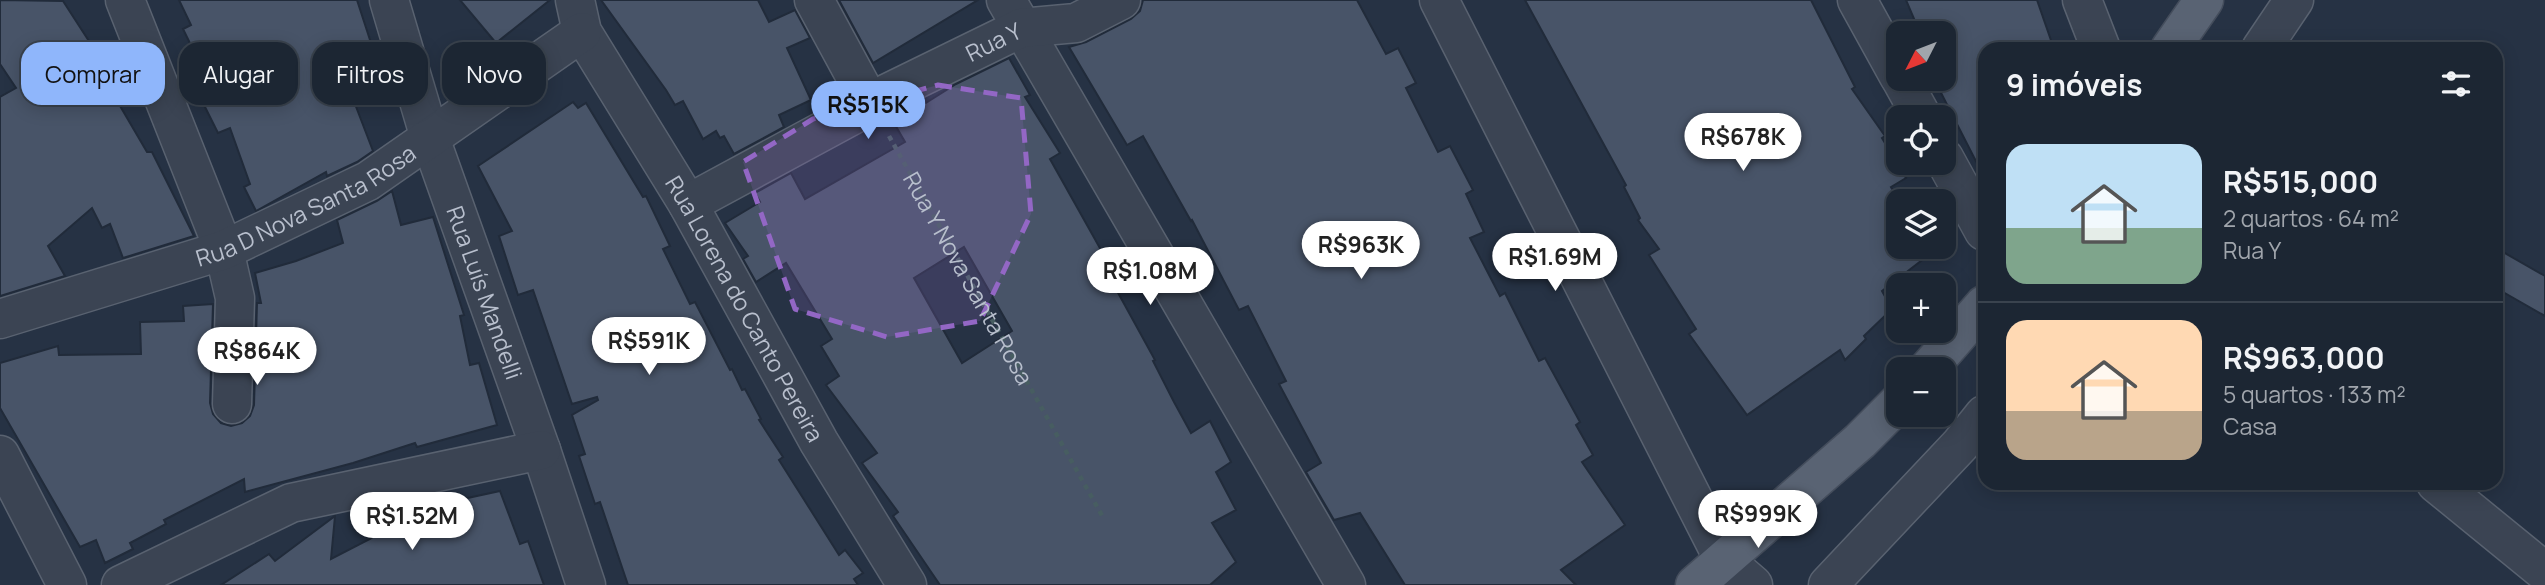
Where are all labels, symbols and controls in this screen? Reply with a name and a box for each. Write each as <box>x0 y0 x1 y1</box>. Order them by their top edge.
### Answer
street label: Rua Y <box>960 14 1027 69</box>
north arrow <box>1886 21 1956 91</box>
map controls <box>1886 21 1956 427</box>
chip: Comprar <box>21 42 165 105</box>
chip: Alugar <box>179 42 298 105</box>
chip: Filtros <box>312 42 428 105</box>
chip: Novo <box>442 42 546 105</box>
text: 9 imóveis <box>2006 64 2142 105</box>
icon: filters <box>2437 65 2475 103</box>
pin: R$515K <box>811 82 925 141</box>
text: R$515K <box>827 88 909 120</box>
button: locate <box>1886 105 1956 175</box>
pin: R$678K <box>1686 114 1800 173</box>
text: R$678K <box>1700 120 1786 152</box>
street label: Rua D Nova Santa Rosa <box>192 137 422 274</box>
text: R$515,000 <box>2223 161 2378 202</box>
street label: Rua Y Nova Santa Rosa <box>896 166 1041 390</box>
street label: Rua Lorena do Canto Pereira <box>658 170 832 447</box>
icon: home <box>2062 172 2146 256</box>
button: layers <box>1886 189 1956 259</box>
street label: Rua Luís Mandelli <box>439 201 531 384</box>
text: 2 quartos · 64 m² <box>2223 202 2399 234</box>
pin: R$963K <box>1304 222 1418 281</box>
text: R$963K <box>1318 228 1404 260</box>
pin: R$1.69M <box>1490 233 1620 293</box>
text: Rua Y <box>2223 234 2281 266</box>
text: R$1.69M <box>1508 240 1602 272</box>
pin: R$1.08M <box>1085 247 1215 307</box>
text: R$1.08M <box>1103 254 1197 286</box>
button: + <box>1886 273 1956 343</box>
pin: R$591K <box>592 318 706 377</box>
text: R$591K <box>608 324 690 356</box>
pin: R$864K <box>200 328 314 387</box>
text: R$864K <box>214 334 300 366</box>
text: R$963,000 <box>2223 337 2385 378</box>
icon: home <box>2062 348 2146 432</box>
button: − <box>1886 357 1956 427</box>
text: 5 quartos · 133 m² <box>2223 378 2406 410</box>
text: Casa <box>2223 410 2277 442</box>
pin: R$999K <box>1701 490 1815 550</box>
pin: R$1.52M <box>347 492 477 552</box>
text: R$999K <box>1714 497 1802 529</box>
text: R$1.52M <box>366 499 458 531</box>

